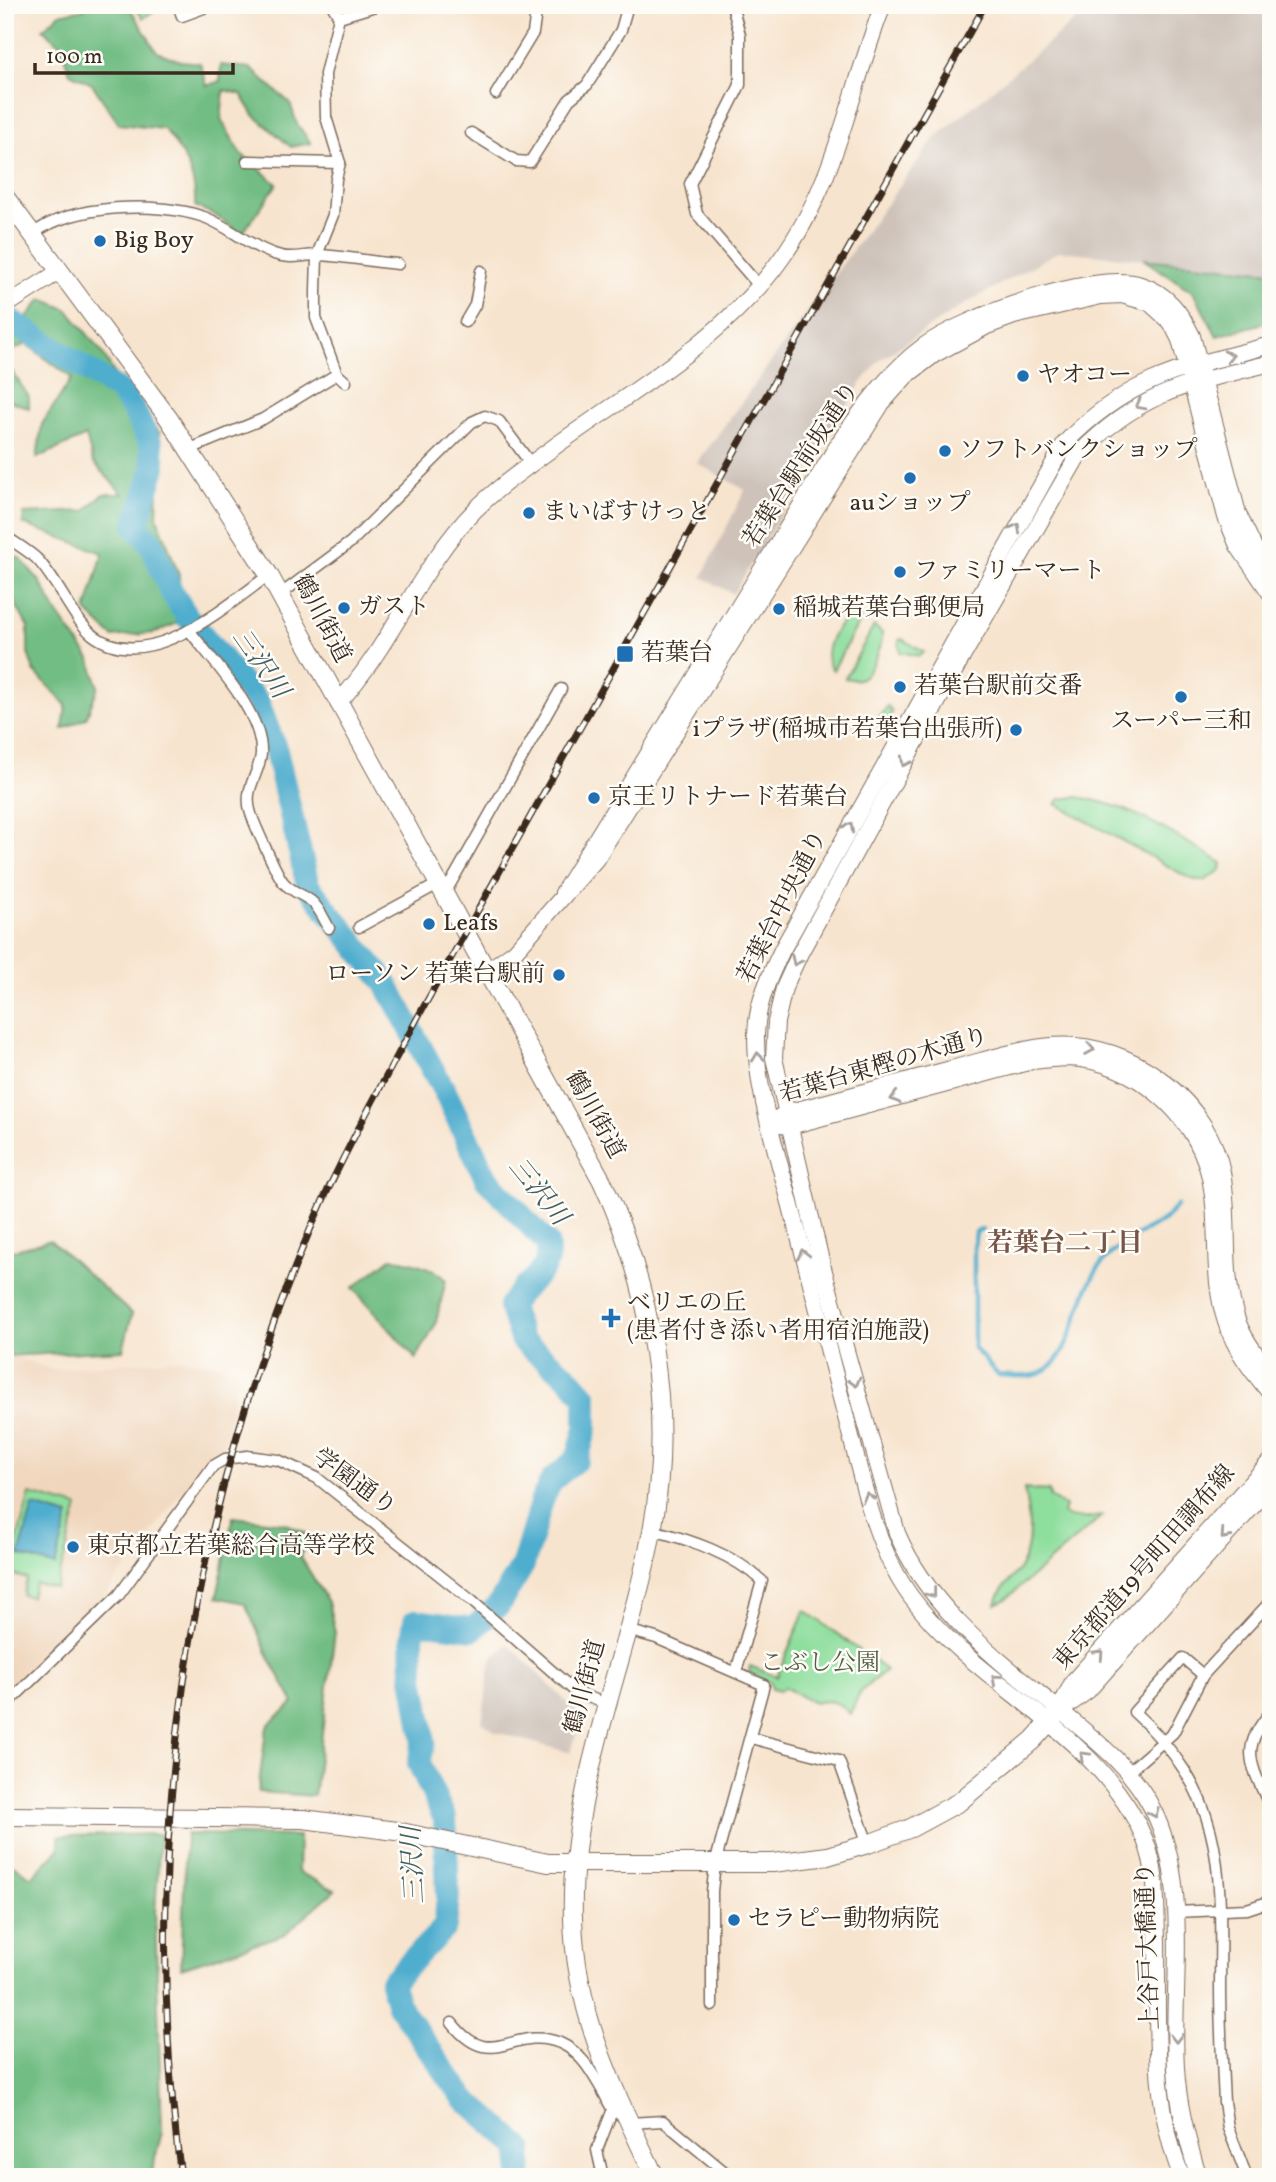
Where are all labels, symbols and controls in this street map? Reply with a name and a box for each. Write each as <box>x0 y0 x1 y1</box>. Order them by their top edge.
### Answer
scale bar <box>35 32 233 76</box>
text: 100 m <box>46 43 103 72</box>
place label: Big Boy <box>114 224 194 258</box>
marker: Big Boy <box>92 233 108 249</box>
one-way arrow <box>1223 349 1235 364</box>
place label: ヤオコー <box>1037 359 1132 393</box>
marker: ヤオコー <box>1015 368 1031 384</box>
street label: 若葉台駅前坂通り <box>735 375 869 555</box>
one-way arrow <box>1135 396 1148 410</box>
place label: ソフトバンクショップ <box>959 434 1198 468</box>
marker: ソフトバンクショップ <box>937 443 953 459</box>
marker: auショップ <box>902 470 918 486</box>
place label: auショップ <box>849 487 971 521</box>
place label: まいばすけっと <box>543 496 711 530</box>
marker: まいばすけっと <box>521 505 537 521</box>
one-way arrow <box>1007 523 1021 535</box>
place label: ファミリーマート <box>914 555 1106 589</box>
marker: ファミリーマート <box>892 564 908 580</box>
street label: 鶴川街道 <box>283 569 359 669</box>
place label: ガスト <box>358 591 430 625</box>
place label: 稲城若葉台郵便局 <box>793 592 985 626</box>
marker: ガスト <box>336 600 352 616</box>
marker: 稲城若葉台郵便局 <box>771 601 787 617</box>
water label: 三沢川 <box>223 622 299 709</box>
place label: 若葉台 <box>641 637 713 671</box>
marker: 若葉台 <box>615 644 635 664</box>
place label: 若葉台駅前交番 <box>914 670 1082 704</box>
marker: 若葉台駅前交番 <box>892 679 908 695</box>
marker: スーパー三和 <box>1173 689 1189 705</box>
place label: スーパー三和 <box>1110 705 1252 739</box>
place label: iプラザ(稲城市若葉台出張所) <box>693 713 1002 747</box>
marker: iプラザ(稲城市若葉台出張所) <box>1008 722 1024 738</box>
one-way arrow <box>900 754 913 767</box>
place label: 京王リトナード若葉台 <box>608 781 848 815</box>
marker: 京王リトナード若葉台 <box>586 790 602 806</box>
one-way arrow <box>841 822 854 834</box>
street label: 若葉台中央通り <box>730 824 836 990</box>
place label: Leafs <box>443 907 498 941</box>
marker: Leafs <box>421 916 437 932</box>
one-way arrow <box>790 954 804 966</box>
place label: ローソン 若葉台駅前 <box>325 958 545 992</box>
marker: ローソン 若葉台駅前 <box>551 967 567 983</box>
street label: 若葉台東樫の木通り <box>775 1020 993 1112</box>
one-way arrow <box>1084 1040 1096 1055</box>
one-way arrow <box>750 1051 765 1063</box>
street label: 鶴川街道 <box>556 1065 632 1165</box>
one-way arrow <box>890 1089 902 1104</box>
water label: 三沢川 <box>499 1150 578 1236</box>
district label: 若葉台二丁目 <box>987 1226 1143 1262</box>
one-way arrow <box>797 1248 811 1260</box>
place label: ベリエの丘 (患者付き添い者用宿泊施設) <box>627 1287 929 1349</box>
marker: ベリエの丘 (患者付き添い者用宿泊施設) <box>601 1308 621 1328</box>
one-way arrow <box>847 1376 861 1388</box>
street label: 学園通り <box>305 1441 403 1525</box>
street label: 東京都道19号町田調布線 <box>1046 1458 1244 1678</box>
one-way arrow <box>861 1491 876 1503</box>
one-way arrow <box>1221 1527 1233 1540</box>
place label: 東京都立若葉総合高等学校 <box>87 1530 375 1564</box>
marker: 東京都立若葉総合高等学校 <box>65 1539 81 1555</box>
one-way arrow <box>924 1586 937 1598</box>
street label: 鶴川街道 <box>557 1636 615 1738</box>
park label: こぶし公園 <box>760 1647 880 1681</box>
one-way arrow <box>1091 1650 1103 1663</box>
one-way arrow <box>991 1675 1004 1687</box>
one-way arrow <box>1079 1751 1092 1764</box>
one-way arrow <box>1146 1806 1160 1818</box>
water label: 三沢川 <box>394 1822 434 1905</box>
street label: 上谷戸大橋通り <box>1129 1861 1169 2031</box>
place label: セラピー動物病院 <box>748 1903 939 1937</box>
marker: セラピー動物病院 <box>726 1912 742 1928</box>
one-way arrow <box>1168 2032 1183 2043</box>

